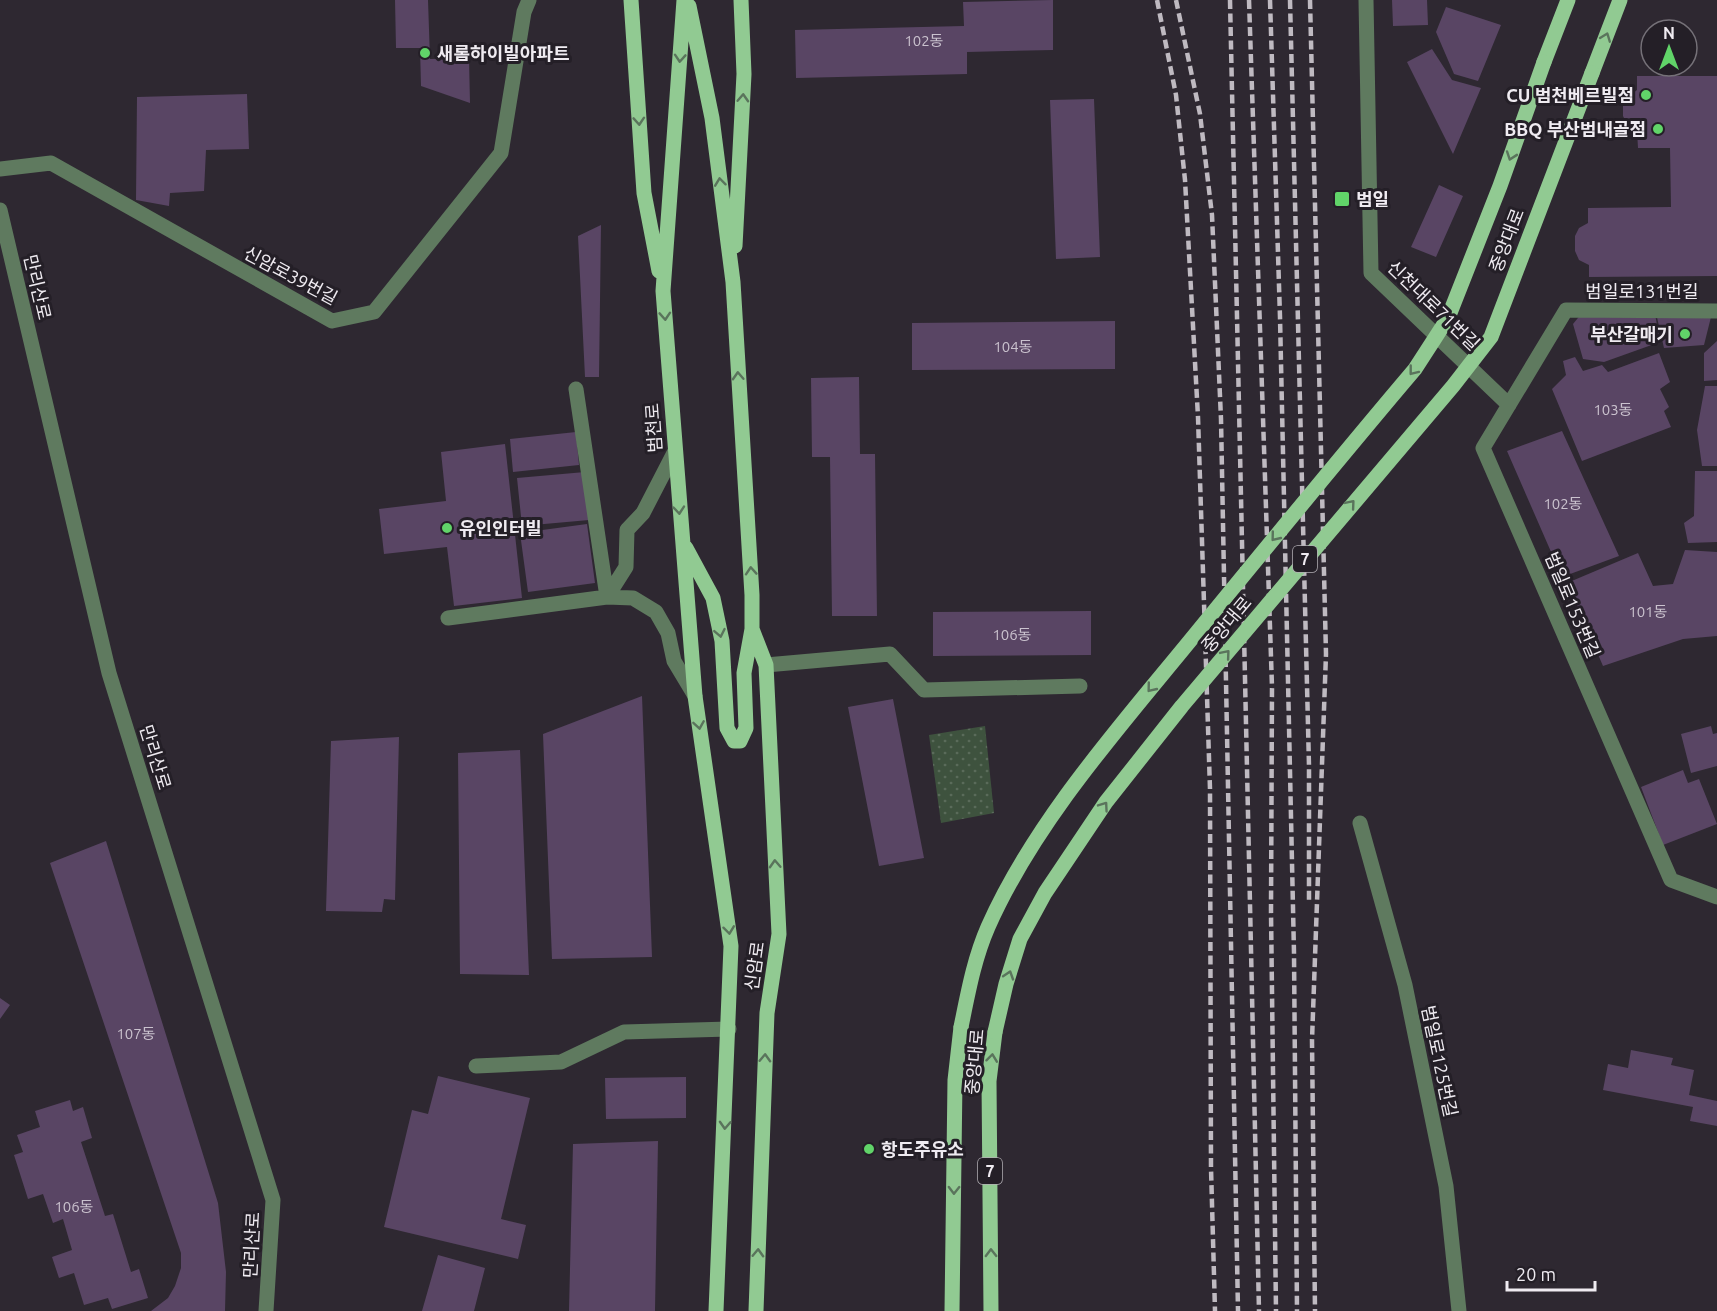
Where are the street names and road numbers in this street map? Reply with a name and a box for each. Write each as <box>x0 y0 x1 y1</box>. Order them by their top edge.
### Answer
street label: 중앙대로 <box>1485 205 1527 275</box>
street label: 신암로39번길 <box>241 242 341 308</box>
street label: 만리산로 <box>21 252 55 322</box>
street label: 신천대로71번길 <box>1384 256 1484 354</box>
street label: 범일로131번길 <box>1585 281 1699 301</box>
street label: 범천로 <box>641 403 665 453</box>
road number: 7 <box>1293 546 1317 572</box>
street label: 범일로153번길 <box>1542 549 1604 661</box>
street label: 중앙대로 <box>1197 592 1255 656</box>
street label: 만리산로 <box>137 722 175 792</box>
street label: 신암로 <box>741 940 767 992</box>
street label: 범일로125번길 <box>1418 1004 1462 1118</box>
street label: 중앙대로 <box>961 1028 987 1096</box>
road number: 7 <box>978 1158 1002 1184</box>
street label: 만리산로 <box>239 1211 263 1279</box>

